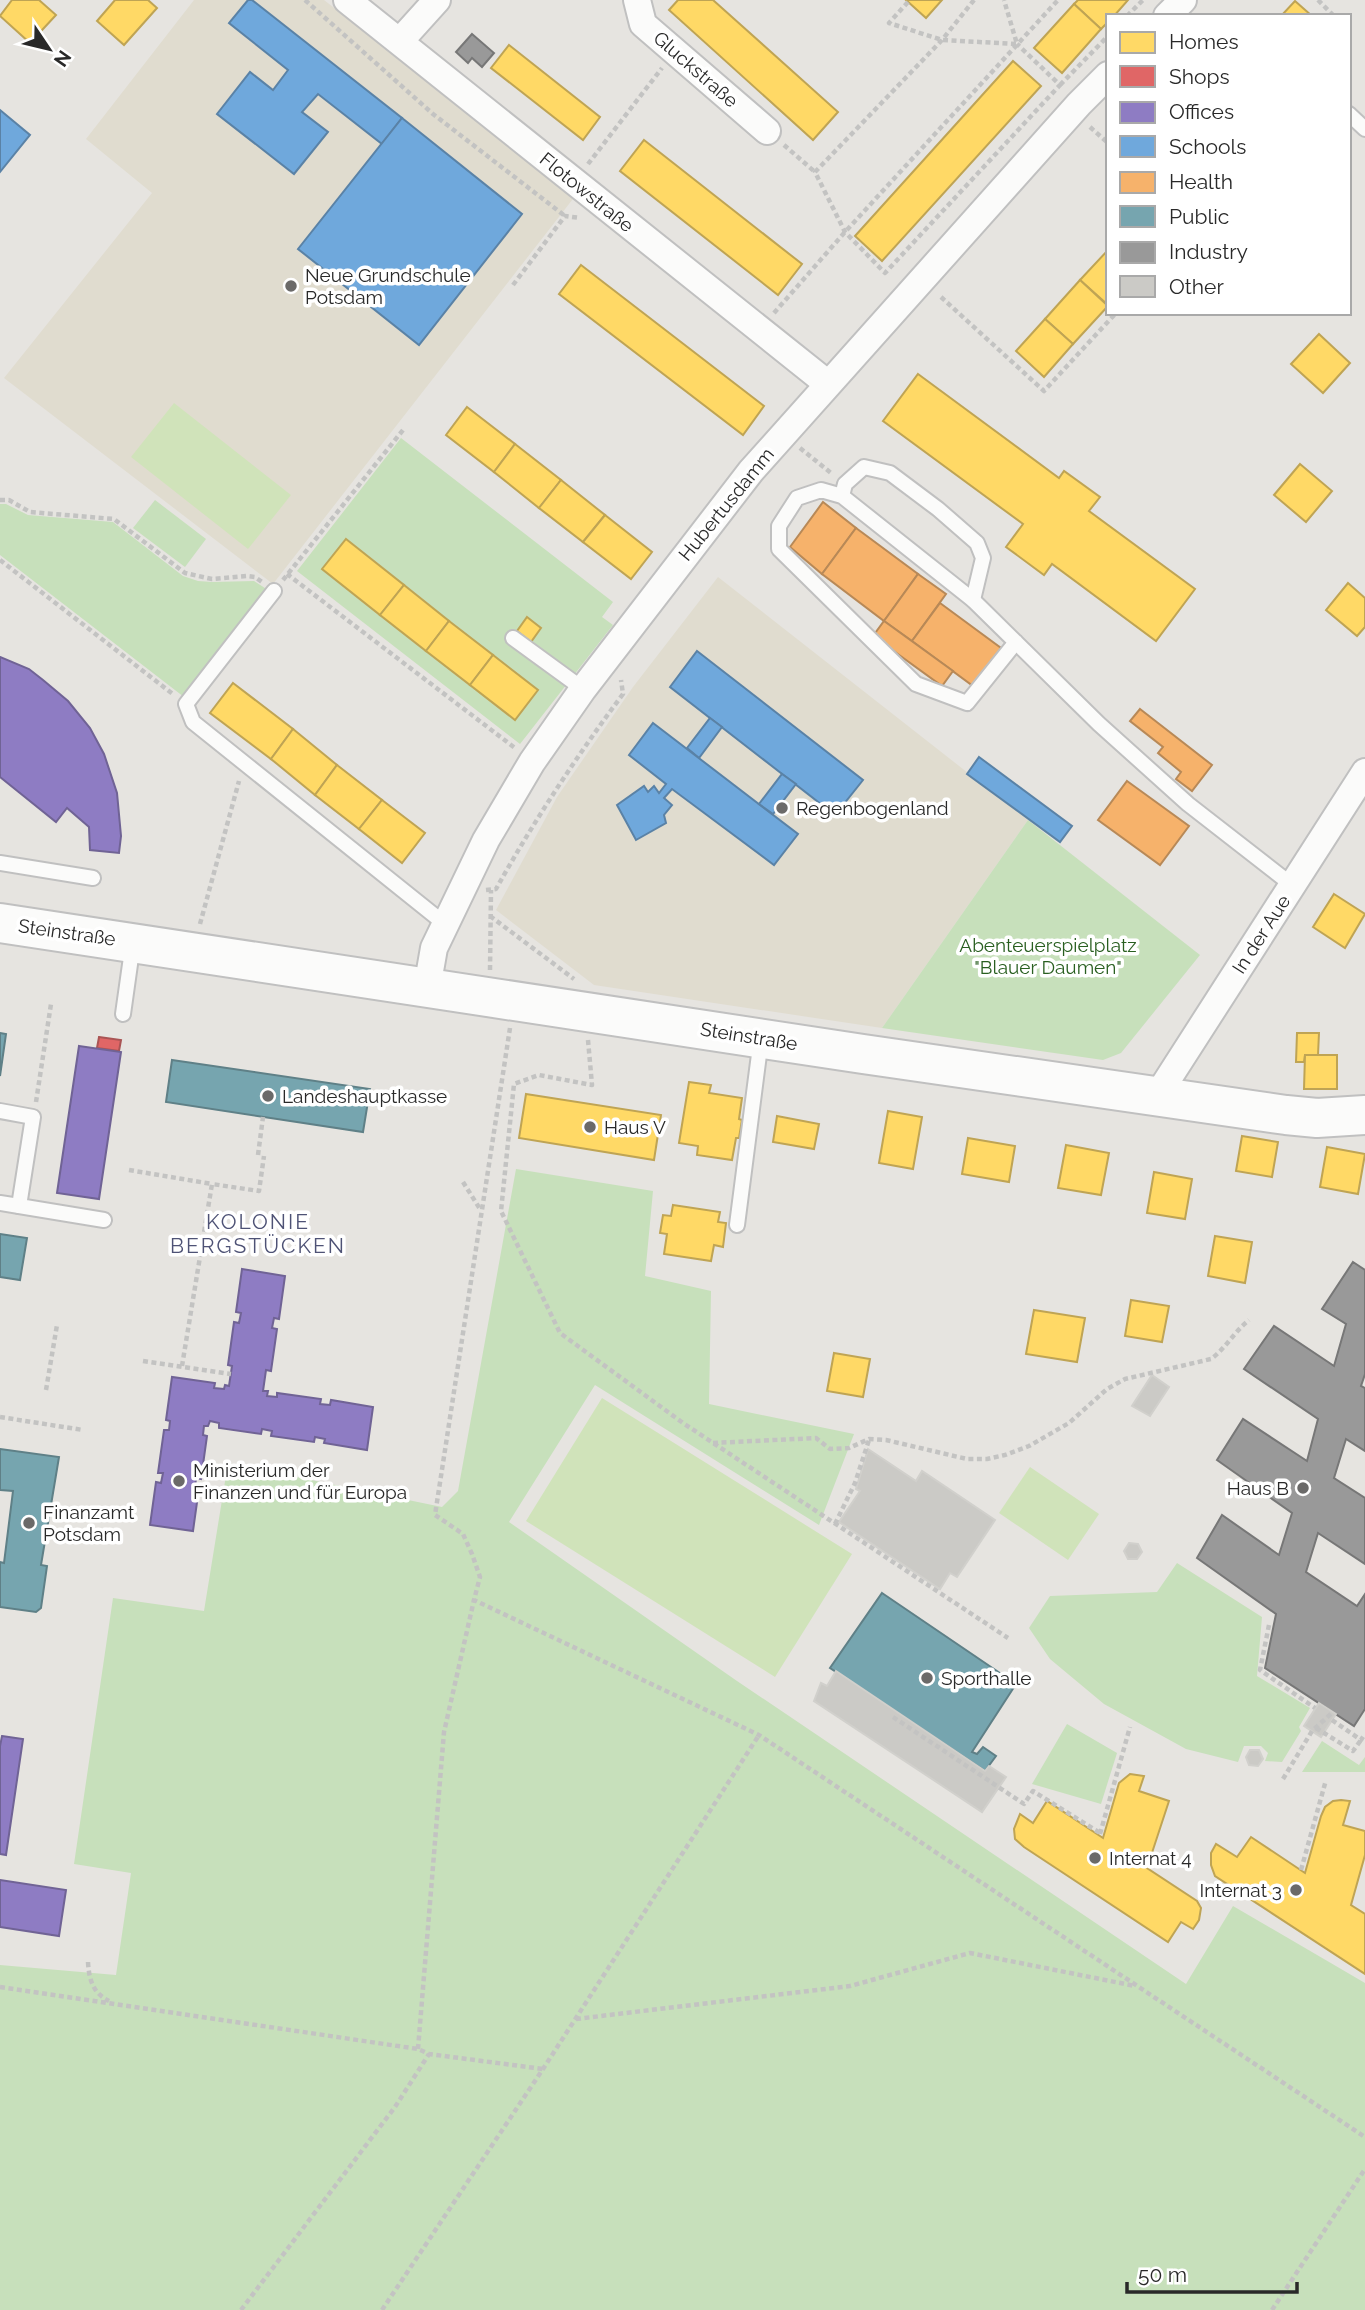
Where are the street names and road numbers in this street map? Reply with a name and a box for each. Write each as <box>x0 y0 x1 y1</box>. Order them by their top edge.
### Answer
street label: Gluckstraße <box>649 26 743 112</box>
street label: Flotowstraße <box>536 148 638 236</box>
street label: Hubertusdamm <box>674 443 778 565</box>
street label: In der Aue <box>1227 891 1295 977</box>
street label: Steinstraße <box>17 914 117 950</box>
street label: Steinstraße <box>699 1017 799 1055</box>

